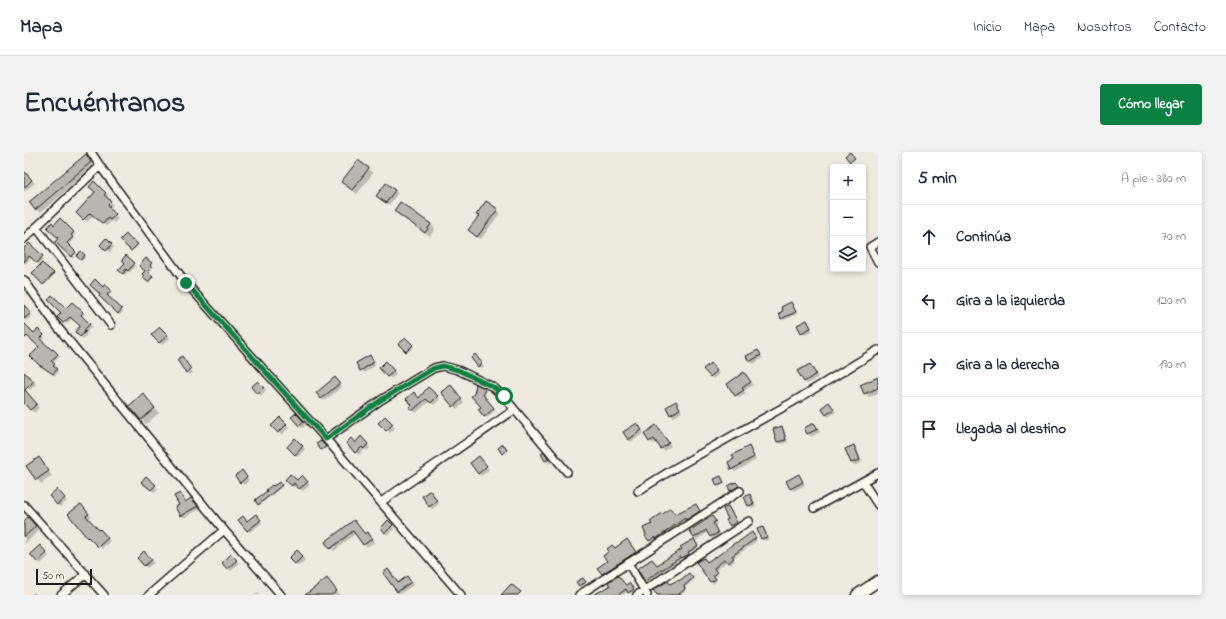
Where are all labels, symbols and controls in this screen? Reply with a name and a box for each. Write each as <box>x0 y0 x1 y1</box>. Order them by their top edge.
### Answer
text: Mapa <box>20 14 62 41</box>
text: Inicio <box>973 17 1002 38</box>
text: Mapa <box>1024 17 1055 38</box>
text: Nosotros <box>1077 17 1132 38</box>
text: Contacto <box>1154 17 1206 38</box>
text: Encuéntranos <box>24 84 185 125</box>
button: Cómo llegar <box>1100 84 1202 125</box>
map controls <box>830 164 866 272</box>
button: + <box>830 164 866 200</box>
text: 5 min <box>918 166 957 191</box>
text: A pie · 380 m <box>1121 169 1186 188</box>
button: − <box>830 200 866 236</box>
icon: ahead <box>918 226 940 248</box>
text: Continúa <box>956 226 1011 248</box>
text: 70 m <box>1162 227 1186 246</box>
button: layers <box>830 236 866 272</box>
route end <box>177 274 195 292</box>
icon: left <box>918 290 940 312</box>
text: Gira a la izquierda <box>956 290 1065 312</box>
text: 120 m <box>1156 291 1186 310</box>
icon: right <box>918 354 940 376</box>
text: Gira a la derecha <box>956 354 1059 376</box>
text: 190 m <box>1159 355 1186 374</box>
route start <box>495 387 513 405</box>
icon: arrive <box>918 418 940 440</box>
text: Llegada al destino <box>956 418 1066 440</box>
scale bar <box>36 567 92 586</box>
text: 50 m <box>42 568 64 584</box>

